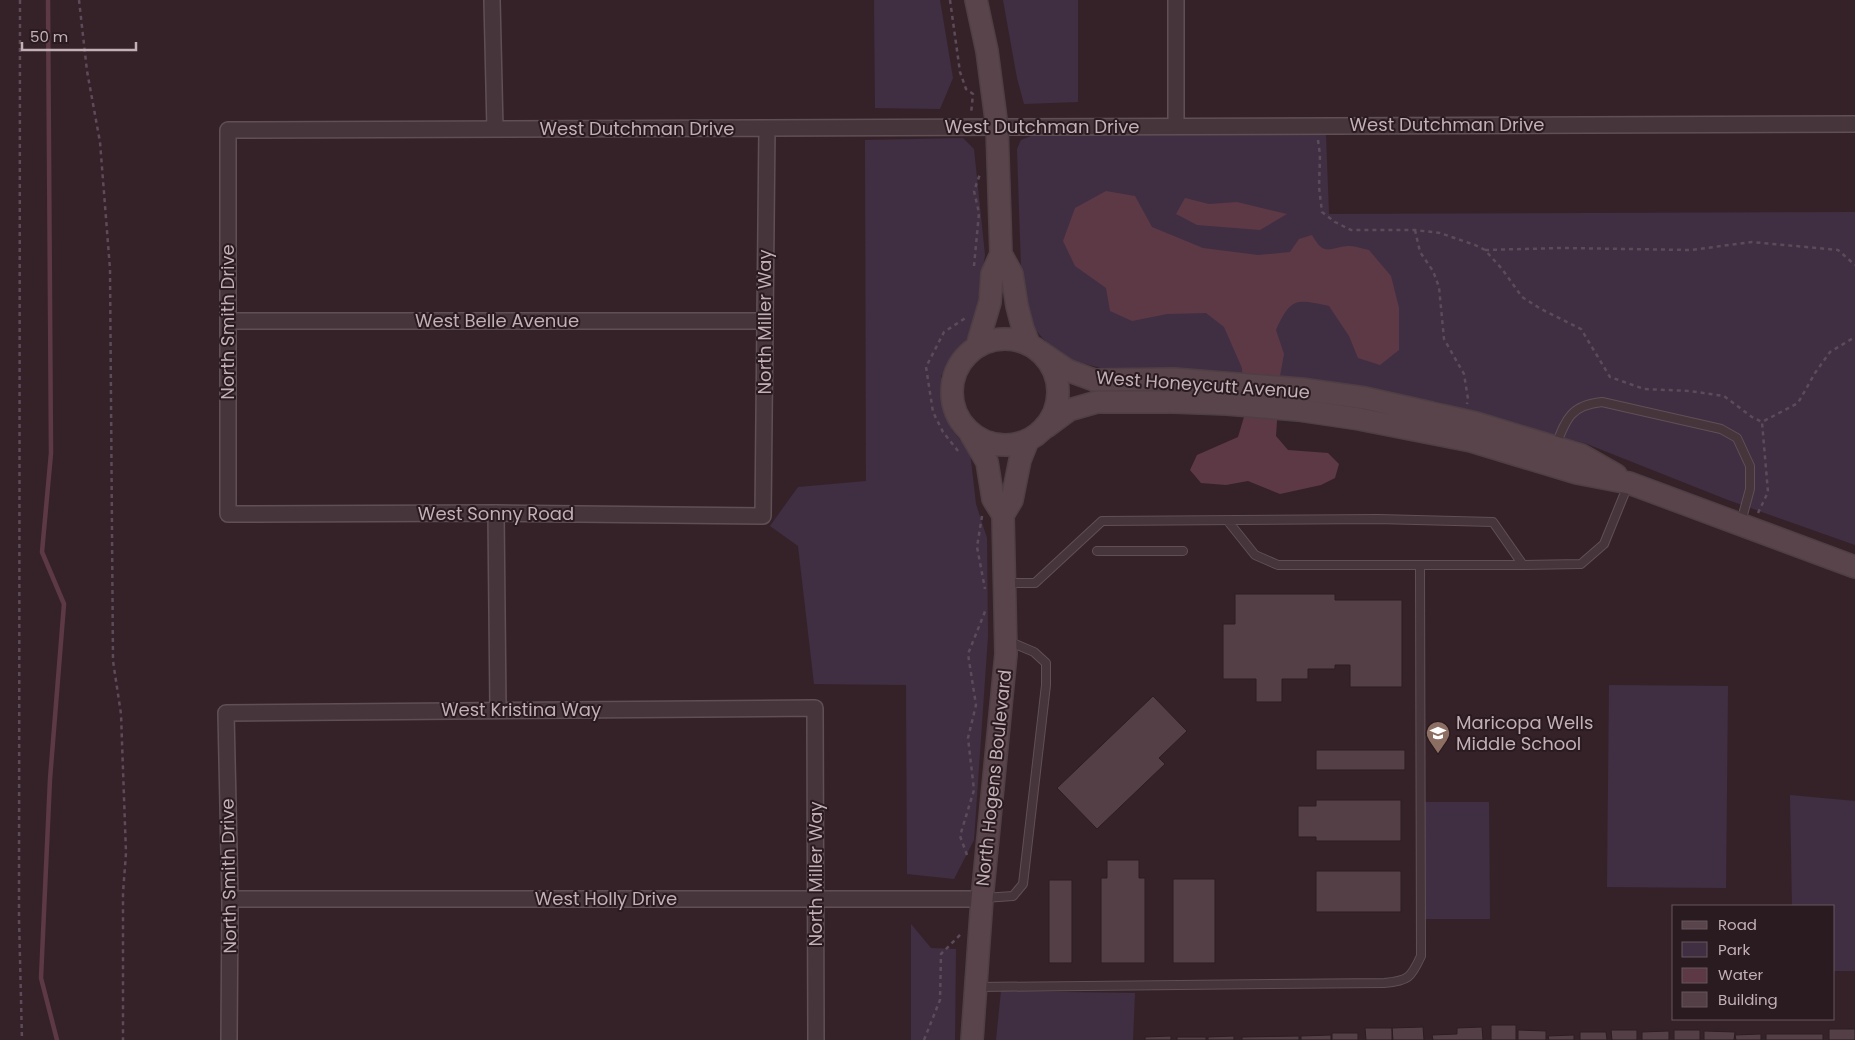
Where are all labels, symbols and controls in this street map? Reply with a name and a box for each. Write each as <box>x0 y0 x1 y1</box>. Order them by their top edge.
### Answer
scale bar <box>22 20 136 52</box>
text: 50 m <box>30 26 68 47</box>
street label: West Dutchman Drive <box>1350 112 1544 137</box>
street label: West Dutchman Drive <box>945 114 1139 139</box>
street label: West Dutchman Drive <box>540 116 734 141</box>
street label: North Smith Drive <box>215 244 240 400</box>
street label: North Miller Way <box>752 249 777 395</box>
street label: West Belle Avenue <box>415 308 579 333</box>
street label: West Honeycutt Avenue <box>1095 365 1311 404</box>
street label: West Sonny Road <box>418 501 574 526</box>
street label: North Hogens Boulevard <box>970 668 1017 887</box>
street label: West Kristina Way <box>441 697 601 722</box>
place label: Maricopa Wells Middle School <box>1456 710 1593 756</box>
school or university icon: Maricopa Wells Middle School <box>1425 720 1451 754</box>
street label: North Smith Drive <box>215 798 242 954</box>
street label: North Miller Way <box>803 801 828 947</box>
street label: West Holly Drive <box>535 886 677 911</box>
legend <box>1672 905 1835 1020</box>
text: Road <box>1718 914 1757 935</box>
text: Park <box>1718 939 1750 960</box>
text: Water <box>1718 964 1764 985</box>
text: Building <box>1718 989 1778 1010</box>

